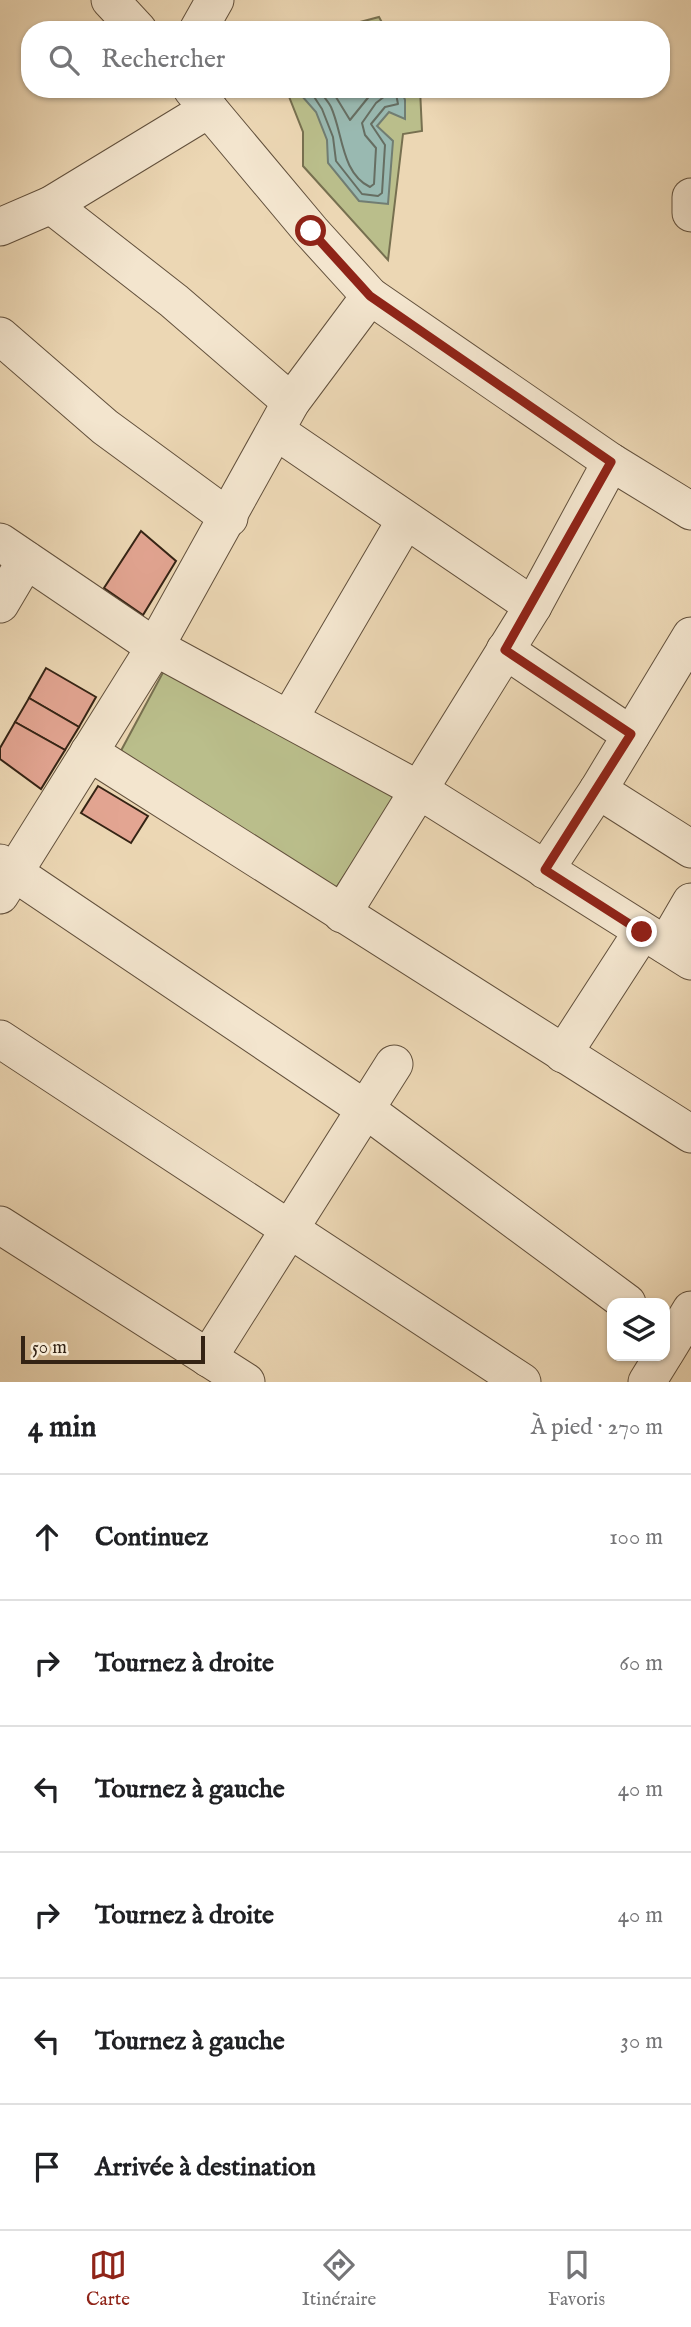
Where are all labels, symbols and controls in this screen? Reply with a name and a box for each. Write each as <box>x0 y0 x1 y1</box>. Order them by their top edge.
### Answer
search box <box>21 21 670 98</box>
icon: search <box>45 41 83 79</box>
text: Rechercher <box>101 43 225 76</box>
route start <box>295 215 326 246</box>
route end <box>626 916 657 947</box>
map controls <box>607 1298 670 1361</box>
button: layers <box>607 1298 670 1361</box>
scale bar <box>21 1333 205 1365</box>
text: 50 m <box>32 1336 67 1360</box>
text: 4 min <box>28 1409 96 1447</box>
text: À pied · 270 m <box>531 1413 663 1442</box>
icon: ahead <box>28 1518 66 1556</box>
text: Continuez <box>95 1521 208 1554</box>
text: 100 m <box>609 1523 663 1552</box>
icon: right <box>28 1644 66 1682</box>
text: Tournez à droite <box>95 1647 274 1680</box>
text: 60 m <box>619 1649 663 1678</box>
icon: left <box>28 1770 66 1808</box>
text: Tournez à gauche <box>95 1773 285 1806</box>
text: 40 m <box>618 1775 663 1804</box>
icon: right <box>28 1896 66 1934</box>
text: Tournez à droite <box>95 1899 274 1932</box>
text: 40 m <box>618 1901 663 1930</box>
icon: left <box>28 2022 66 2060</box>
text: Tournez à gauche <box>95 2025 285 2058</box>
text: 30 m <box>620 2027 663 2056</box>
icon: arrive <box>28 2148 66 2186</box>
text: Arrivée à destination <box>95 2151 316 2184</box>
tab: Carte <box>86 2246 130 2312</box>
tab: Itinéraire <box>302 2246 376 2312</box>
tab: Favoris <box>548 2246 605 2312</box>

